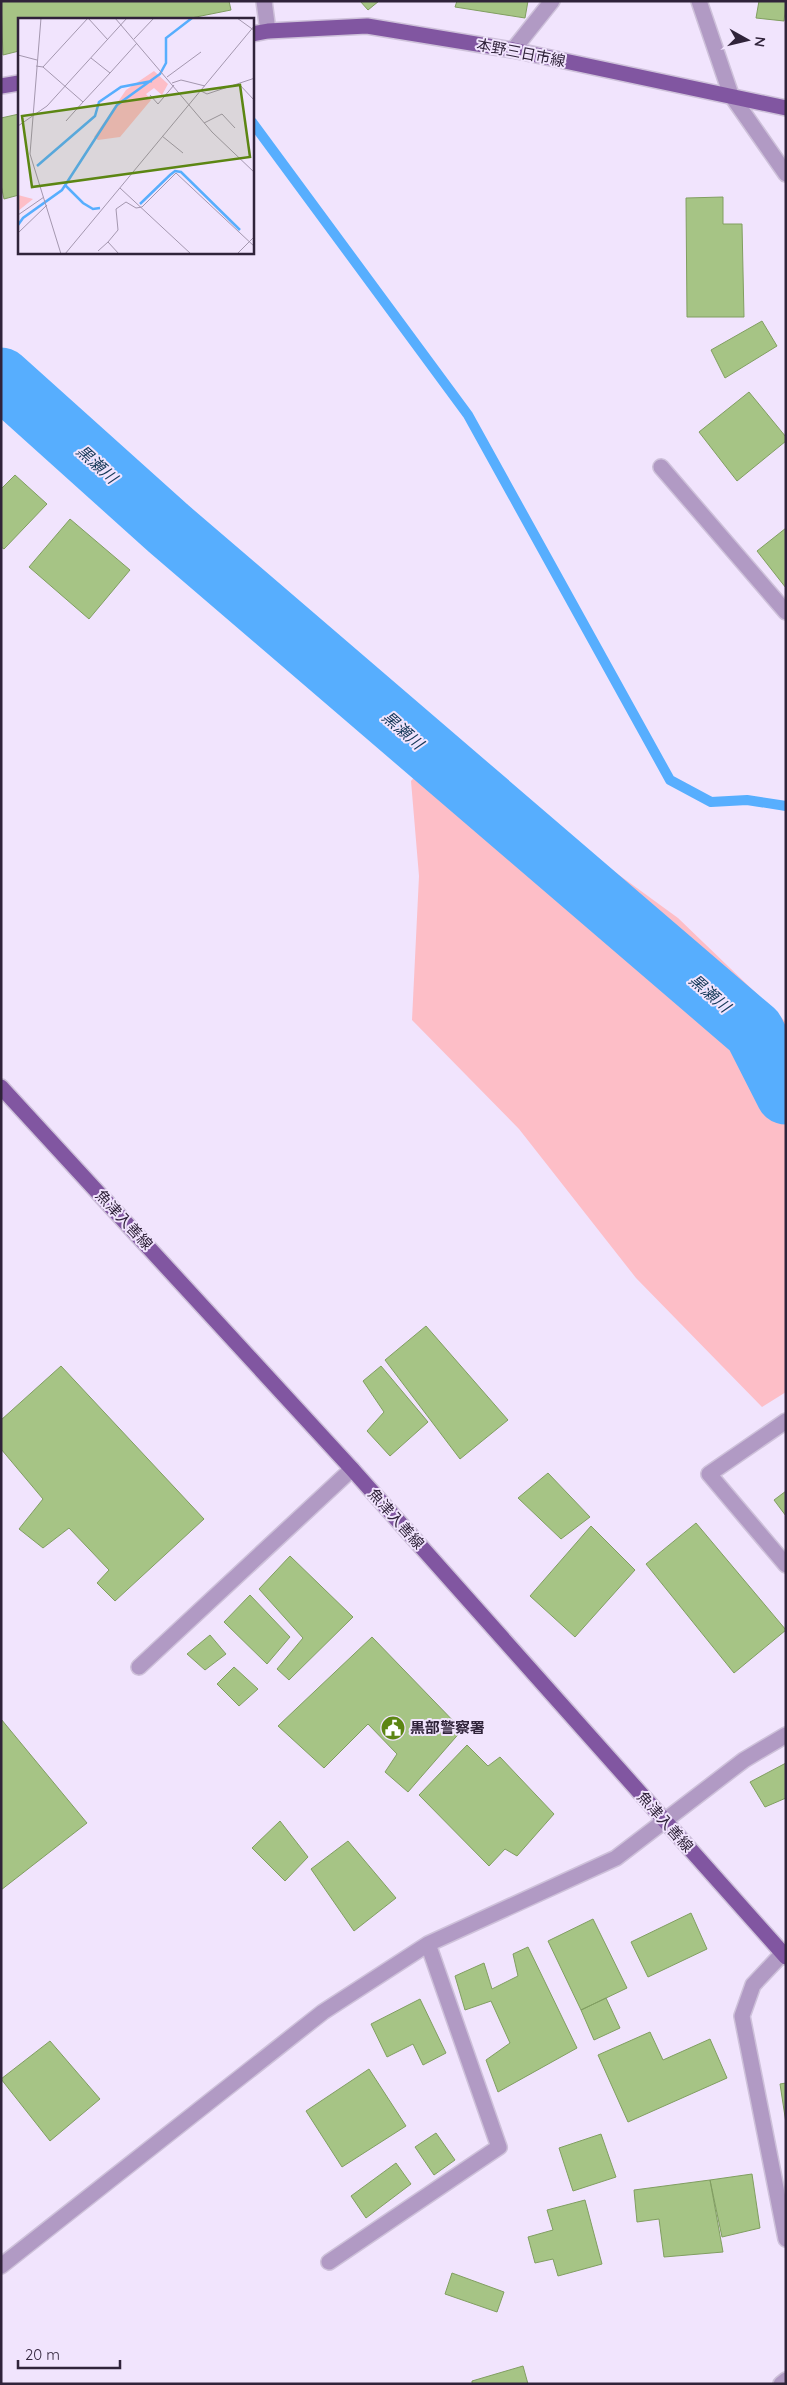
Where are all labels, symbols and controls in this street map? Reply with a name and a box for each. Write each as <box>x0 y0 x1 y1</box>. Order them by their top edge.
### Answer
north arrow <box>722 15 772 65</box>
inset map <box>18 18 254 254</box>
street label: 本野三日市線 <box>475 35 567 70</box>
text: N <box>750 35 770 48</box>
water label: 黒瀬川 <box>72 441 123 489</box>
water label: 黒瀬川 <box>378 707 429 755</box>
water label: 黒瀬川 <box>685 970 736 1018</box>
street label: 魚津入善線 <box>92 1186 157 1254</box>
street label: 魚津入善線 <box>364 1484 429 1553</box>
public building icon: 黒部警察署 <box>380 1715 406 1741</box>
place label: 黒部警察署 <box>410 1718 485 1737</box>
street label: 魚津入善線 <box>633 1787 698 1856</box>
scale bar <box>18 2338 120 2370</box>
text: 20 m <box>25 2345 60 2364</box>

